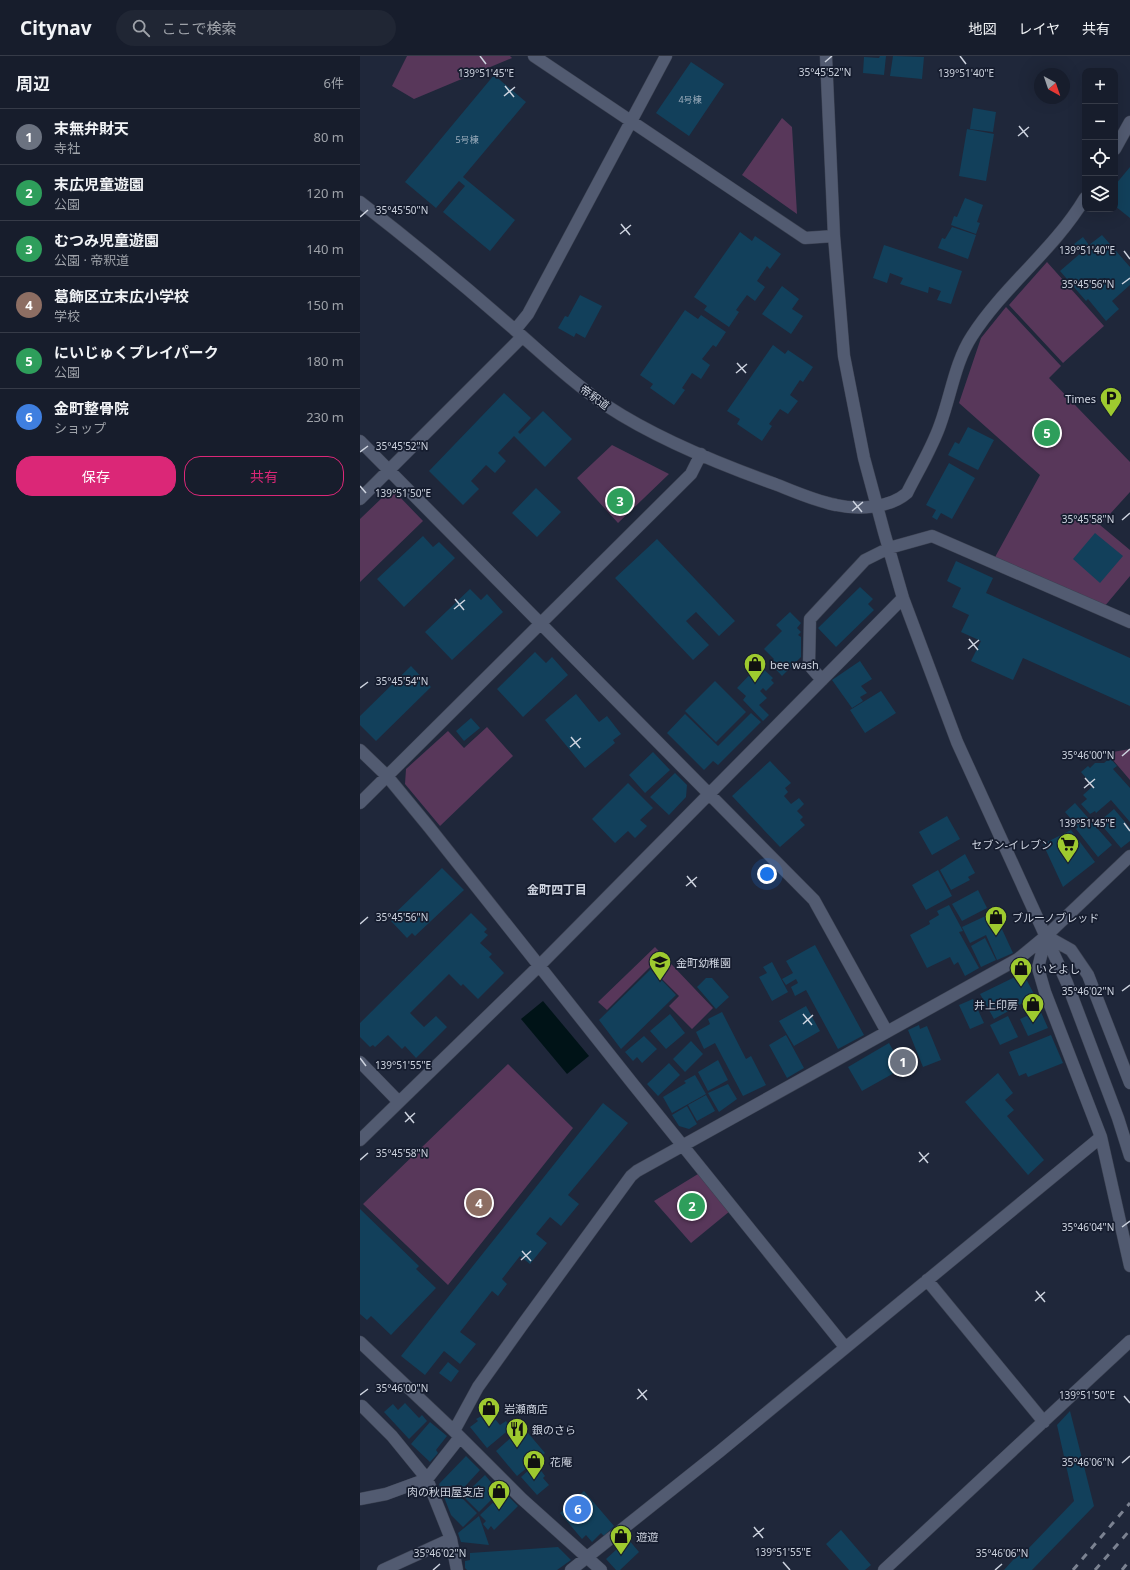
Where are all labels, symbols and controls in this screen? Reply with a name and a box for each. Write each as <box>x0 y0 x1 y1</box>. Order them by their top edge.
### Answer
search box <box>116 10 396 46</box>
text: Citynav <box>20 15 92 41</box>
icon: search <box>130 17 152 39</box>
text: ここで検索 <box>162 18 237 38</box>
text: 地図 <box>968 19 996 38</box>
text: レイヤ <box>1018 19 1060 38</box>
text: 共有 <box>1082 19 1110 38</box>
text: 35°45'52"N <box>799 65 851 79</box>
text: 139°51'45"E <box>458 66 514 80</box>
text: 139°51'40"E <box>938 66 994 80</box>
north arrow <box>1034 68 1070 104</box>
map controls <box>1082 68 1118 212</box>
button: + <box>1082 68 1118 104</box>
text: 周辺 <box>16 72 50 95</box>
text: 6件 <box>324 74 344 92</box>
house number: 4号棟 <box>678 93 703 106</box>
button: − <box>1082 104 1118 140</box>
text: 末無弁財天 <box>54 118 129 138</box>
text: 1 <box>25 128 33 146</box>
text: 80 m <box>314 128 344 146</box>
house number: 5号棟 <box>455 133 480 146</box>
text: 寺社 <box>54 139 80 157</box>
button: locate <box>1082 140 1118 176</box>
text: 末広児童遊園 <box>54 174 144 194</box>
button: layers <box>1082 176 1118 212</box>
text: 2 <box>25 184 33 202</box>
text: 120 m <box>306 184 344 202</box>
text: 公園 <box>54 195 80 213</box>
text: 35°45'50"N <box>376 203 428 217</box>
text: むつみ児童遊園 <box>54 230 159 250</box>
text: 3 <box>25 240 33 258</box>
text: 140 m <box>306 240 344 258</box>
text: 139°51'40"E <box>1059 243 1115 257</box>
text: 公園 · 帝釈道 <box>54 251 129 269</box>
text: 35°45'56"N <box>1062 277 1114 291</box>
text: 葛飾区立末広小学校 <box>54 286 189 306</box>
text: 4 <box>25 296 33 314</box>
text: 150 m <box>306 296 344 314</box>
text: 学校 <box>54 307 80 325</box>
text: にいじゅくプレイパーク <box>54 342 219 362</box>
text: 5 <box>25 352 33 370</box>
text: 180 m <box>306 352 344 370</box>
text: 公園 <box>54 363 80 381</box>
street label: 帝釈道 <box>577 381 613 413</box>
parking icon: Times <box>1098 385 1124 418</box>
place label: Times <box>1065 391 1096 406</box>
text: 金町整骨院 <box>54 398 129 418</box>
text: 6 <box>25 408 33 426</box>
text: 230 m <box>306 408 344 426</box>
pin: 5 <box>1034 418 1060 448</box>
text: ショップ <box>54 419 106 437</box>
text: 35°45'52"N <box>376 439 428 453</box>
button: 保存 <box>16 456 176 496</box>
button: 共有 <box>184 456 344 496</box>
text: 139°51'50"E <box>375 486 431 500</box>
pin: 3 <box>607 486 633 516</box>
text: 35°45'58"N <box>1062 512 1114 526</box>
shop icon: bee wash <box>742 651 768 684</box>
place label: bee wash <box>770 657 819 672</box>
text: 35°45'54"N <box>376 674 428 688</box>
text: 35°46'00"N <box>1062 748 1114 762</box>
text: 139°51'45"E <box>1059 816 1115 830</box>
supermarket icon: セブン-イレブン <box>1055 831 1081 864</box>
place label: セブン-イレブン <box>971 837 1052 852</box>
your location <box>757 864 777 884</box>
district label: 金町四丁目 <box>527 881 587 898</box>
shop icon: ブルーノブレッド <box>983 904 1009 937</box>
text: 35°45'56"N <box>376 910 428 924</box>
place label: ブルーノブレッド <box>1012 910 1099 925</box>
school or university icon: 金町幼稚園 <box>647 949 673 982</box>
place label: 金町幼稚園 <box>676 955 731 970</box>
shop icon: いとよし <box>1008 955 1034 988</box>
place label: いとよし <box>1036 961 1080 976</box>
text: 35°46'02"N <box>1062 984 1114 998</box>
shop icon: 井上印房 <box>1020 991 1046 1024</box>
place label: 井上印房 <box>974 997 1018 1012</box>
pin: 1 <box>890 1047 916 1077</box>
text: 139°51'55"E <box>375 1058 431 1072</box>
text: 35°45'58"N <box>376 1146 428 1160</box>
pin: 4 <box>466 1188 492 1218</box>
pin: 2 <box>679 1191 705 1221</box>
text: 35°46'04"N <box>1062 1220 1114 1234</box>
text: 35°46'00"N <box>376 1381 428 1395</box>
text: 139°51'50"E <box>1059 1388 1115 1402</box>
shop icon: 岩瀬商店 <box>476 1395 502 1428</box>
place label: 岩瀬商店 <box>504 1401 548 1416</box>
restaurant icon: 銀のさら <box>504 1416 530 1449</box>
place label: 銀のさら <box>532 1422 576 1437</box>
shop icon: 花庵 <box>521 1448 547 1481</box>
place label: 花庵 <box>550 1454 572 1469</box>
text: 35°46'06"N <box>1062 1455 1114 1469</box>
shop icon: 肉の秋田屋支店 <box>486 1478 512 1511</box>
place label: 肉の秋田屋支店 <box>407 1484 484 1499</box>
pin: 6 <box>565 1494 591 1524</box>
shop icon: 遊遊 <box>608 1523 634 1556</box>
place label: 遊遊 <box>636 1529 658 1544</box>
text: 139°51'55"E <box>755 1545 811 1559</box>
text: 35°46'02"N <box>414 1546 466 1560</box>
text: 35°46'06"N <box>976 1546 1028 1560</box>

